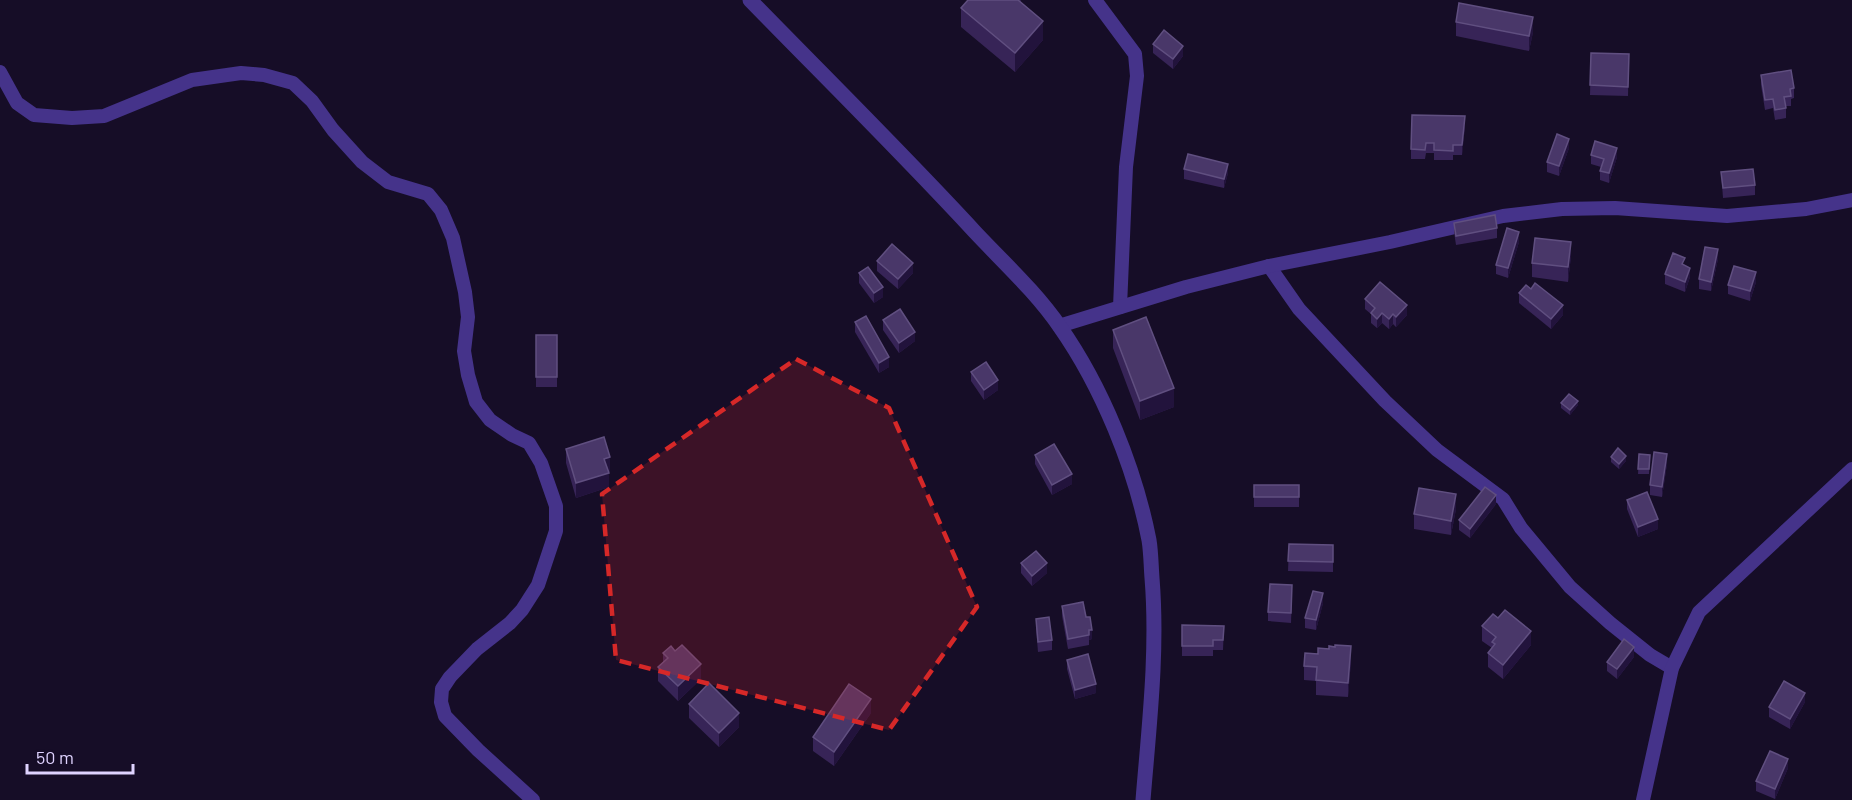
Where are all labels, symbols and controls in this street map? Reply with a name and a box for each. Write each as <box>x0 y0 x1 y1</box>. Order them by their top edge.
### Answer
scale bar <box>27 737 134 775</box>
text: 50 m <box>36 746 74 768</box>

